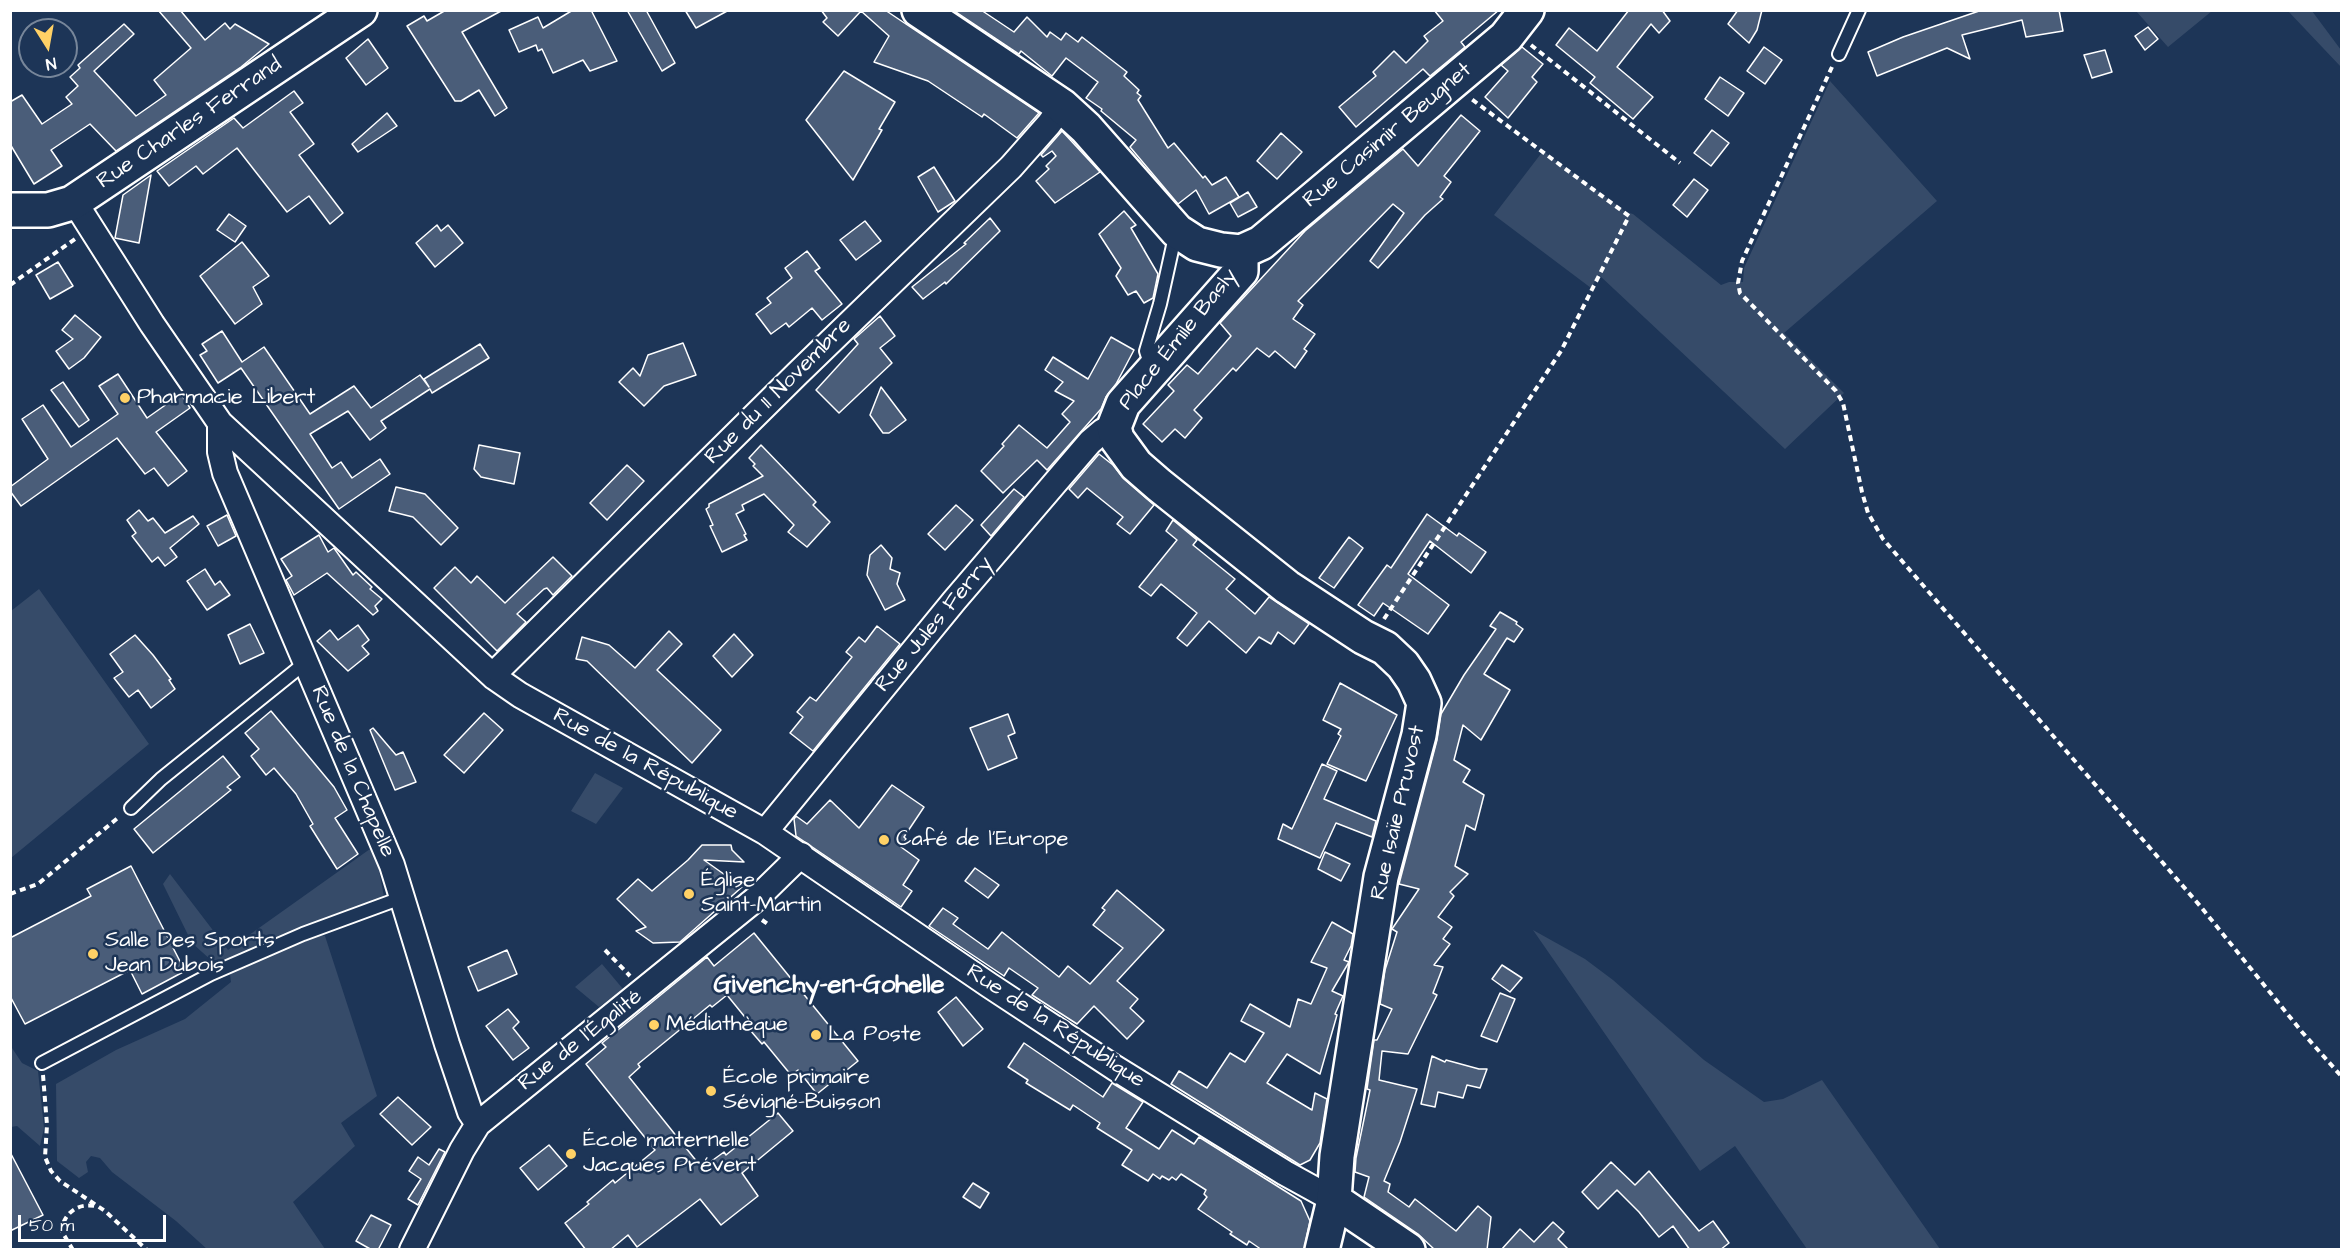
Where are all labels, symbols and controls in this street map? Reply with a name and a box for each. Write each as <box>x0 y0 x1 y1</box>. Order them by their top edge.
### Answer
north arrow <box>18 18 78 78</box>
text: N <box>44 52 58 75</box>
street label: Rue Charles Ferrand <box>92 52 288 196</box>
street label: Rue Casimir Beugnet <box>1298 58 1478 214</box>
street label: Place Émile Basly <box>1114 264 1244 416</box>
street label: Rue du 11 Novembre <box>700 313 858 471</box>
place label: Pharmacie Libert <box>137 385 315 411</box>
marker: Pharmacie Libert <box>118 391 132 405</box>
street label: Rue Jules Ferry <box>871 552 999 698</box>
street label: Rue de la Chapelle <box>304 682 400 862</box>
street label: Rue de la République <box>548 703 742 827</box>
street label: Rue Isaïe Pruvost <box>1366 723 1432 903</box>
place label: Café de l'Europe <box>896 827 1068 853</box>
marker: Café de l'Europe <box>877 833 891 847</box>
place label: Église Saint-Martin <box>701 868 821 920</box>
marker: Église Saint-Martin <box>682 887 696 901</box>
place label: Salle Des Sports Jean Dubois <box>105 928 275 980</box>
marker: Salle Des Sports Jean Dubois <box>86 947 100 961</box>
street label: Rue de la République <box>961 959 1149 1095</box>
district label: Givenchy-en-Gohelle <box>713 971 945 1003</box>
street label: Rue de l'Égalité <box>514 985 648 1097</box>
place label: Médiathèque <box>666 1012 788 1038</box>
marker: Médiathèque <box>647 1018 661 1032</box>
place label: La Poste <box>828 1022 921 1048</box>
marker: La Poste <box>809 1028 823 1042</box>
place label: École primaire Sévigné-Buisson <box>723 1065 880 1116</box>
marker: École primaire Sévigné-Buisson <box>704 1084 718 1098</box>
place label: École maternelle Jacques Prévert <box>583 1128 756 1180</box>
marker: École maternelle Jacques Prévert <box>564 1147 578 1161</box>
scale bar <box>21 1203 170 1241</box>
text: 50 m <box>29 1213 74 1238</box>

